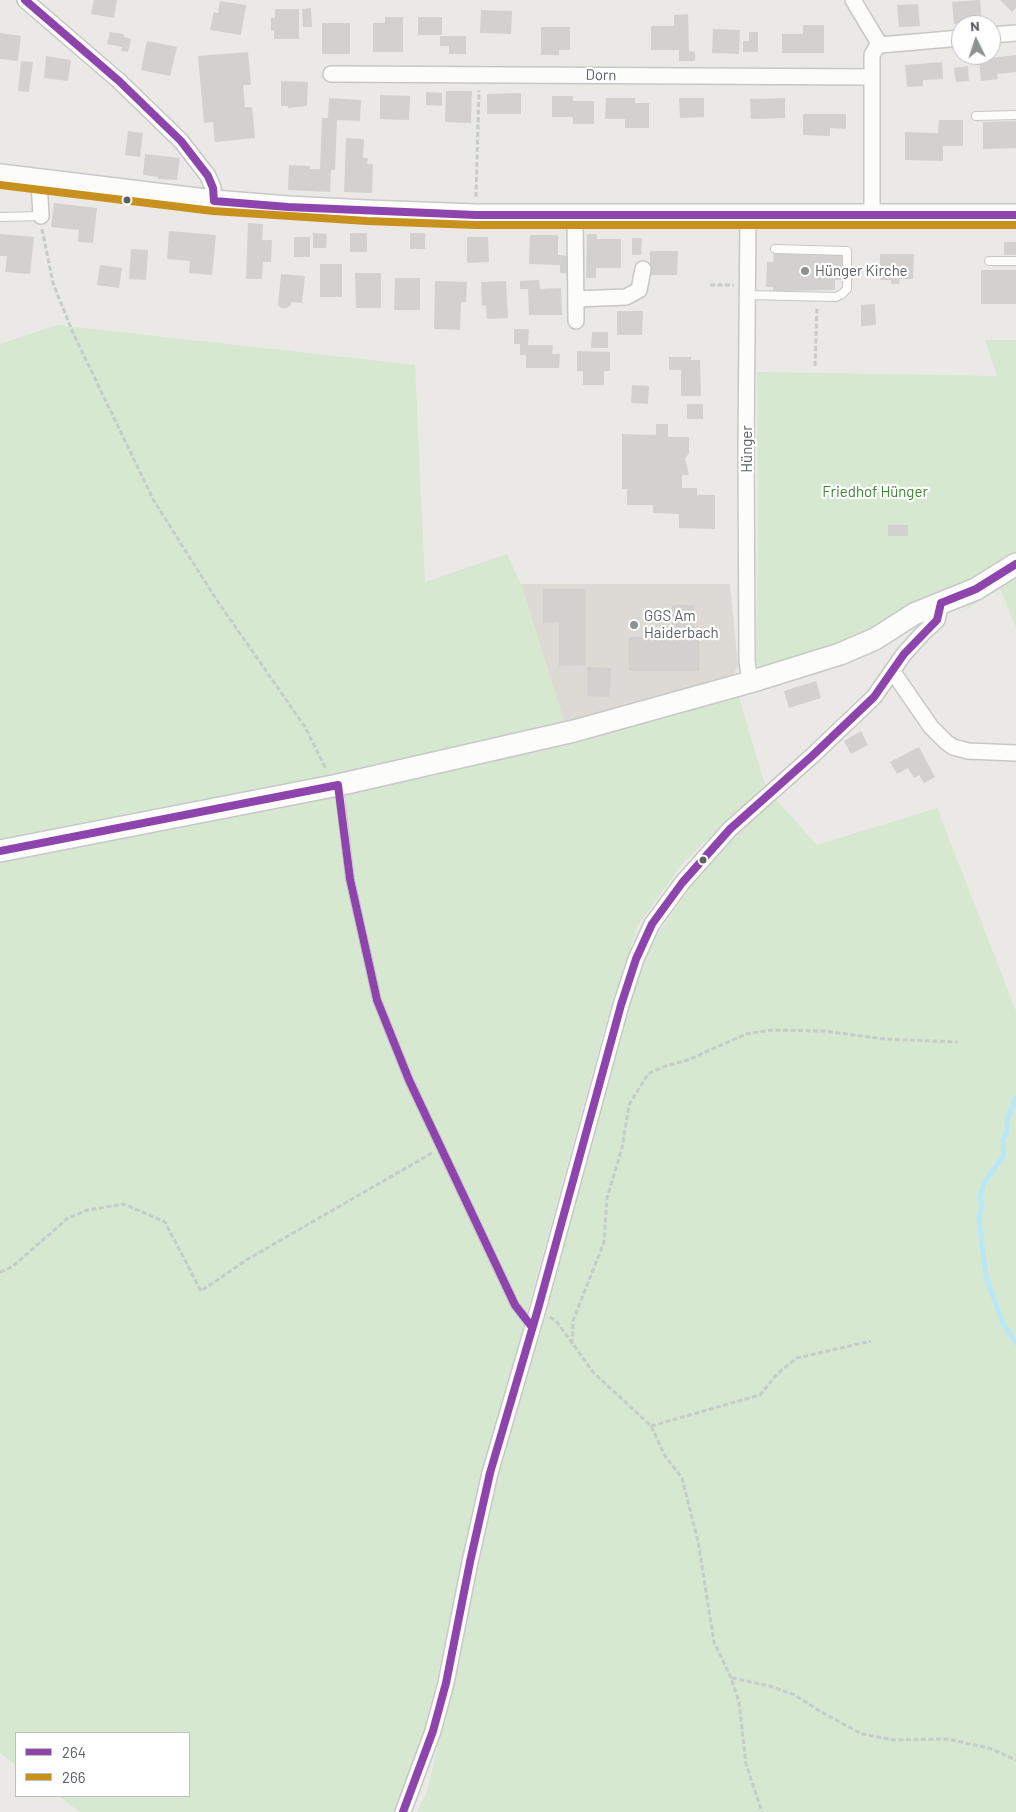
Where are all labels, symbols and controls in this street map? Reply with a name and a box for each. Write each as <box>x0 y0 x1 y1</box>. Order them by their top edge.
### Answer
north arrow <box>951 15 1001 65</box>
text: N <box>970 17 980 34</box>
street label: Dorn <box>585 66 617 84</box>
unlabelled marker <box>122 195 132 205</box>
place label: Hünger Kirche <box>815 262 908 280</box>
marker: Hünger Kirche <box>799 265 811 277</box>
street label: Hünger <box>738 425 756 473</box>
park label: Friedhof Hünger <box>822 483 928 501</box>
place label: GGS Am Haiderbach <box>644 607 719 642</box>
marker: GGS Am Haiderbach <box>628 619 640 631</box>
unlabelled marker <box>698 855 708 865</box>
legend <box>15 1732 190 1797</box>
text: 264 <box>62 1743 86 1761</box>
text: 266 <box>62 1768 86 1786</box>

